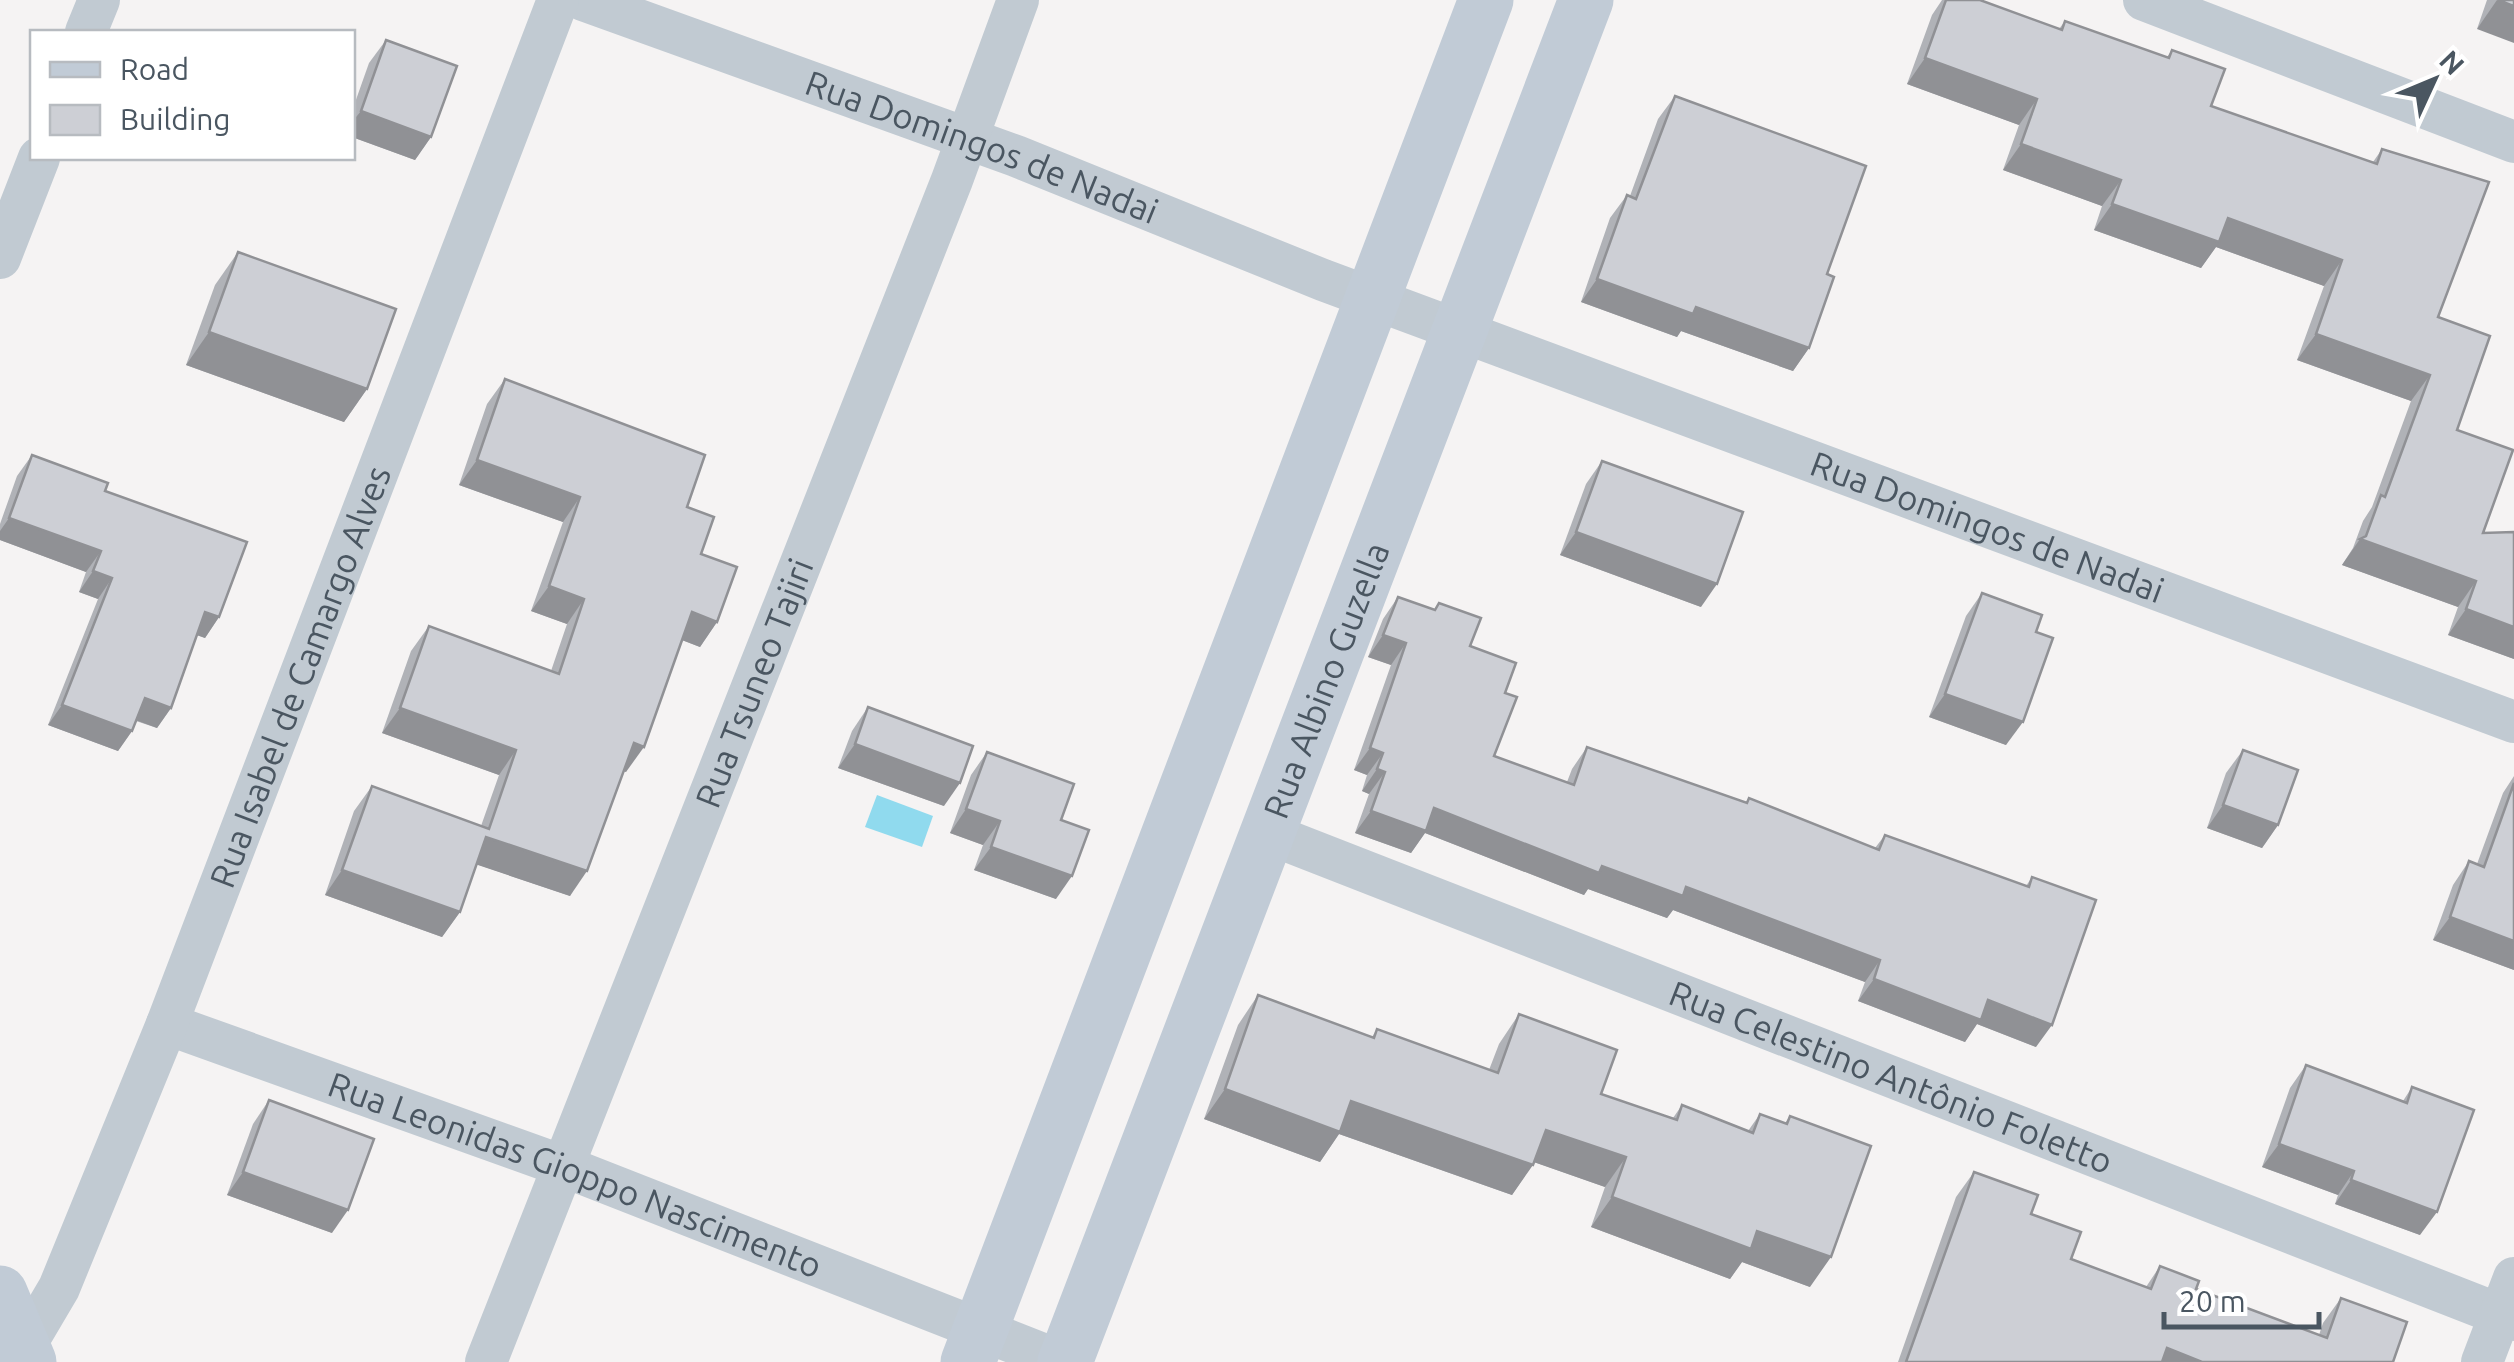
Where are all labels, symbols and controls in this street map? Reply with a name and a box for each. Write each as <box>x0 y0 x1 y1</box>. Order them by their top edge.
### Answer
legend <box>30 30 355 160</box>
north arrow <box>2384 30 2484 130</box>
text: N <box>2434 44 2471 81</box>
text: Road <box>120 52 189 86</box>
street label: Rua Domingos de Nadai <box>800 62 1164 231</box>
text: Building <box>120 102 231 136</box>
street label: Rua Domingos de Nadai <box>1805 443 2169 610</box>
street label: Rua Isabel de Camargo Alves <box>201 460 398 893</box>
street label: Rua Albino Guzella <box>1255 537 1397 824</box>
street label: Rua Tsuneo Tajiri <box>687 553 821 813</box>
street label: Rua Celestino Antônio Foletto <box>1664 972 2118 1181</box>
street label: Rua Leonidas Gioppo Nascimento <box>323 1064 828 1285</box>
scale bar <box>2164 1267 2319 1329</box>
text: 20 m <box>2179 1284 2246 1318</box>

